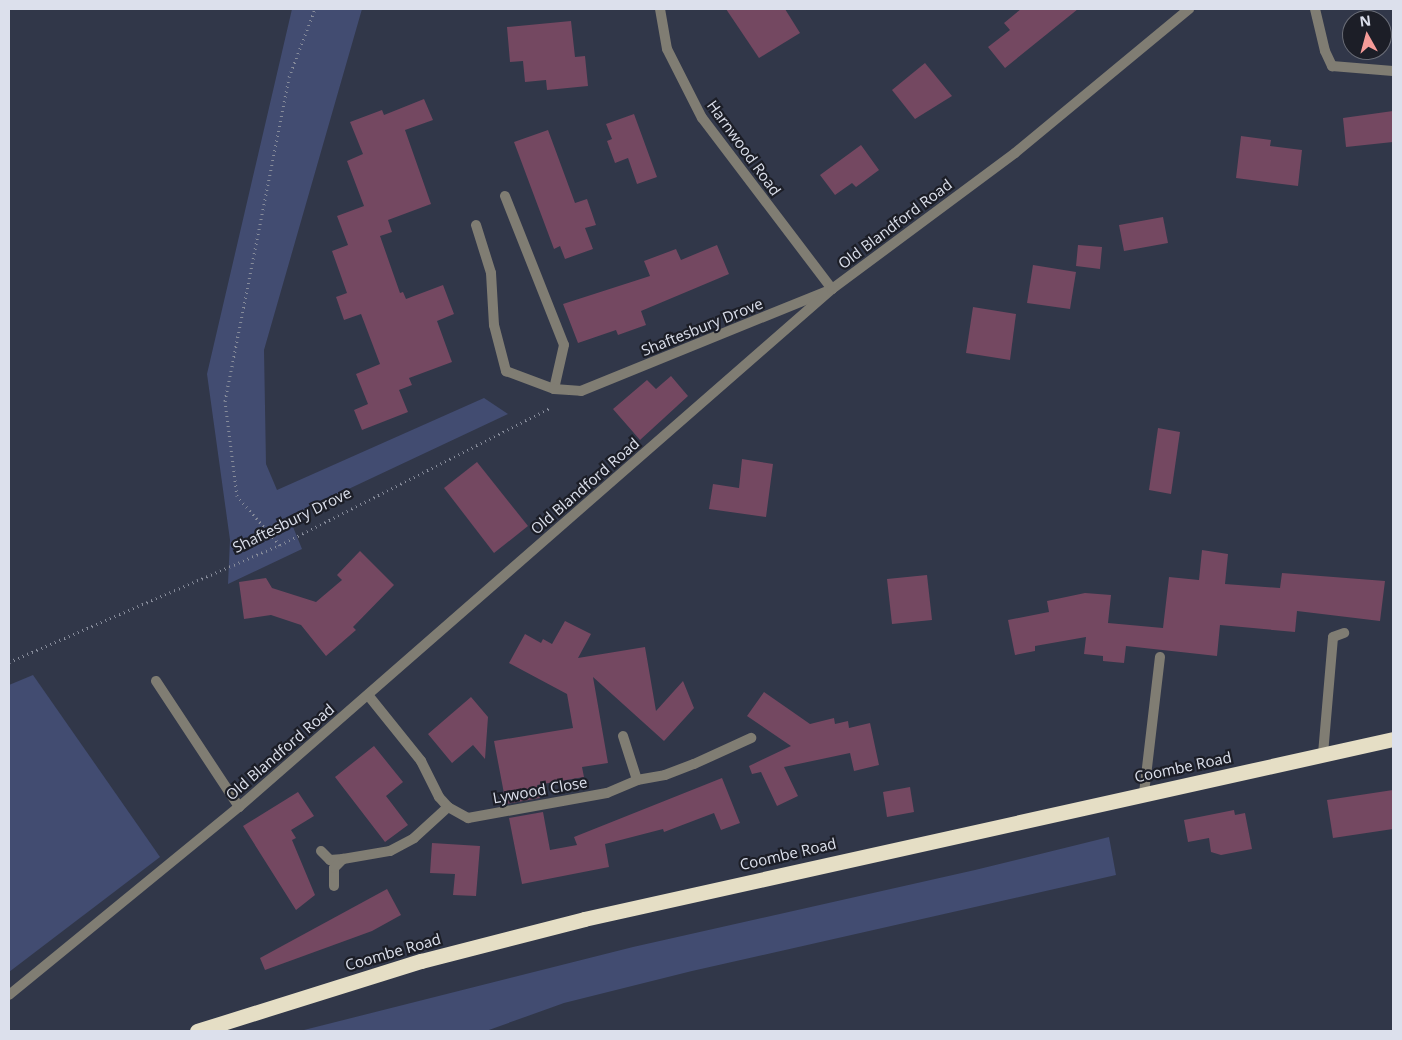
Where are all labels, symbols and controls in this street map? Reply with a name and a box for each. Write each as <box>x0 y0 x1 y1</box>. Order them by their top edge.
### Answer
north arrow <box>1342 10 1392 60</box>
text: N <box>1358 10 1372 31</box>
street label: Harnwood Road <box>703 97 785 199</box>
street label: Old Blandford Road <box>835 175 955 273</box>
street label: Shaftesbury Drove <box>639 294 765 360</box>
street label: Old Blandford Road <box>527 434 643 538</box>
street label: Shaftesbury Drove <box>230 484 354 556</box>
street label: Old Blandford Road <box>222 700 338 804</box>
street label: Coombe Road <box>1133 748 1233 786</box>
street label: Lywood Close <box>491 773 589 807</box>
street label: Coombe Road <box>738 834 838 874</box>
street label: Coombe Road <box>343 930 443 974</box>

